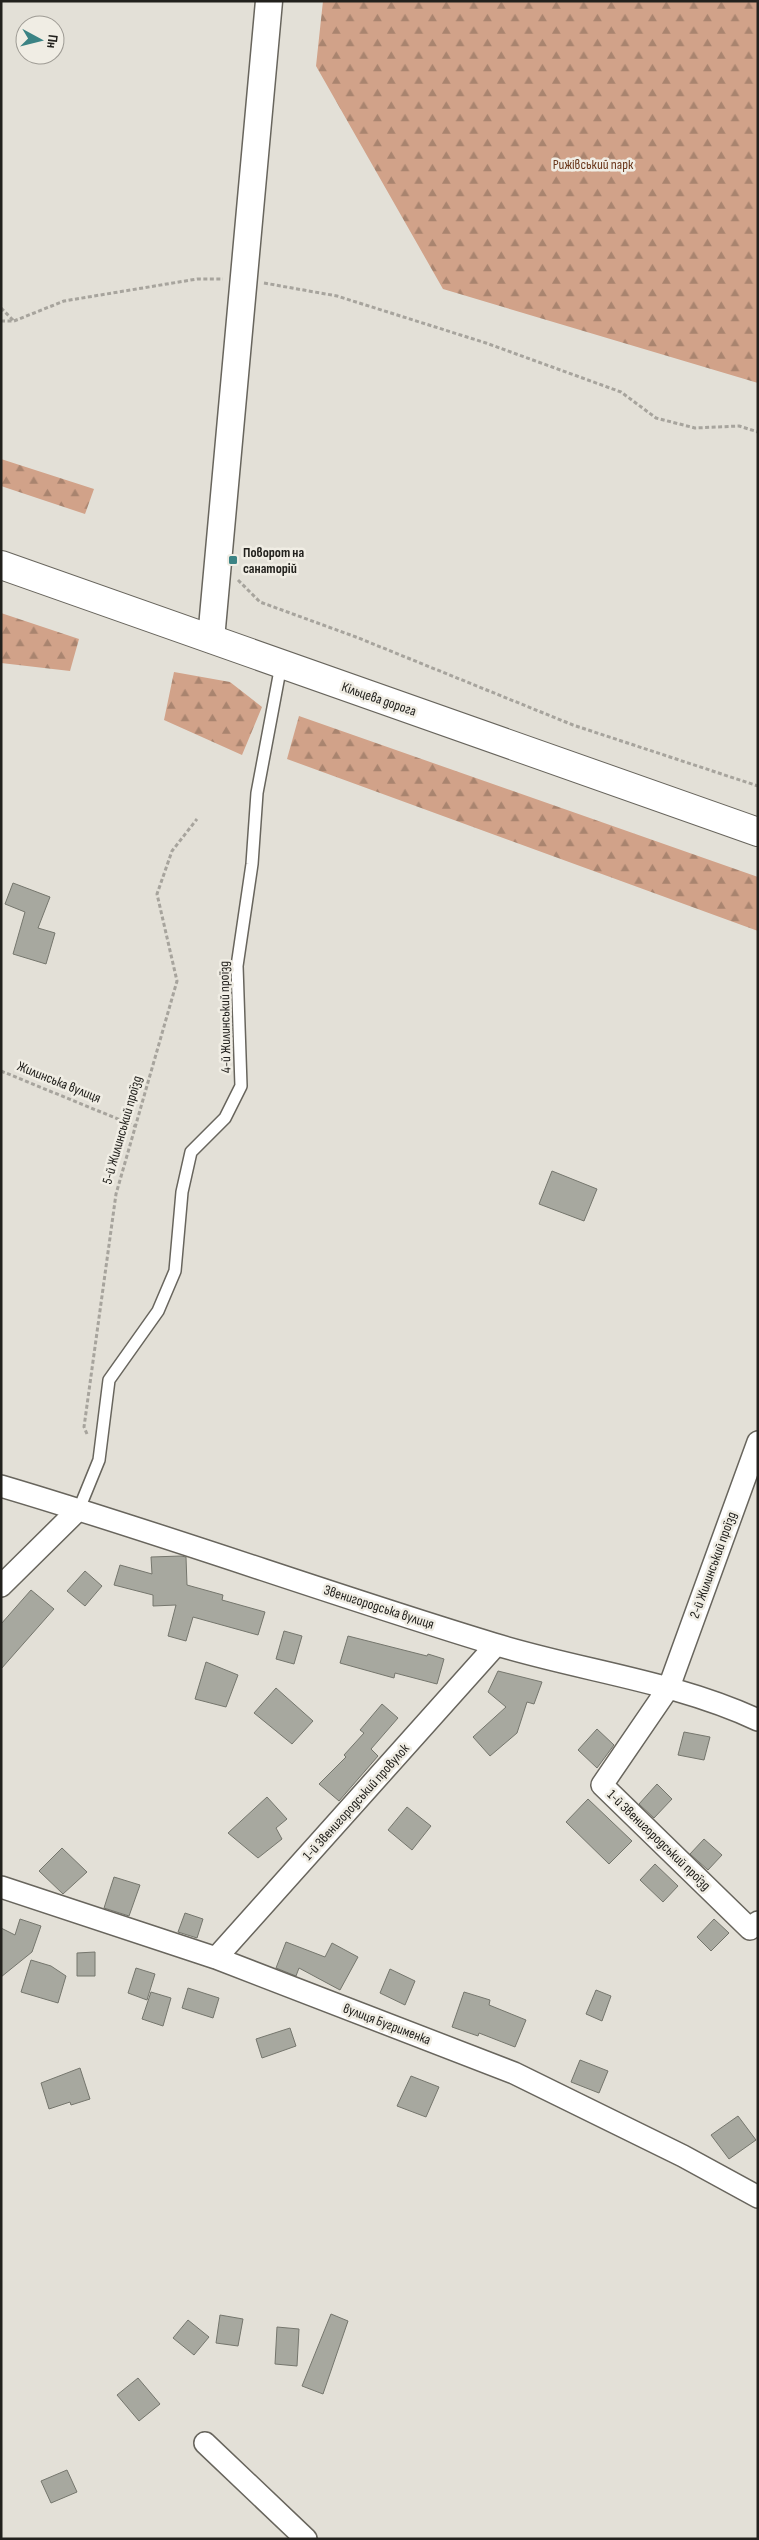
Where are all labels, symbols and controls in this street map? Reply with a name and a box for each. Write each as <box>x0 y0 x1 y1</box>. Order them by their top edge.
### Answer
north arrow <box>15 15 65 65</box>
text: Пн <box>43 34 62 49</box>
park label: Рижівський парк <box>553 156 634 173</box>
place label: Поворот на санаторій <box>243 544 304 577</box>
marker: Поворот на санаторій <box>227 554 239 566</box>
street label: Кільцева дорога <box>339 678 419 720</box>
street label: 4-й Жилинський проїзд <box>216 961 234 1073</box>
street label: Жилинська вулиця <box>15 1057 103 1107</box>
street label: 5-й Жилинський проїзд <box>98 1074 146 1186</box>
street label: 2-й Жилинський проїзд <box>686 1509 740 1621</box>
street label: Звенигородська вулиця <box>322 1581 436 1633</box>
street label: 1-й Звенигородський провулок <box>299 1740 413 1864</box>
street label: 1-й Звенигородський проїзд <box>604 1786 714 1894</box>
street label: вулиця Бугрименка <box>341 1999 433 2049</box>

